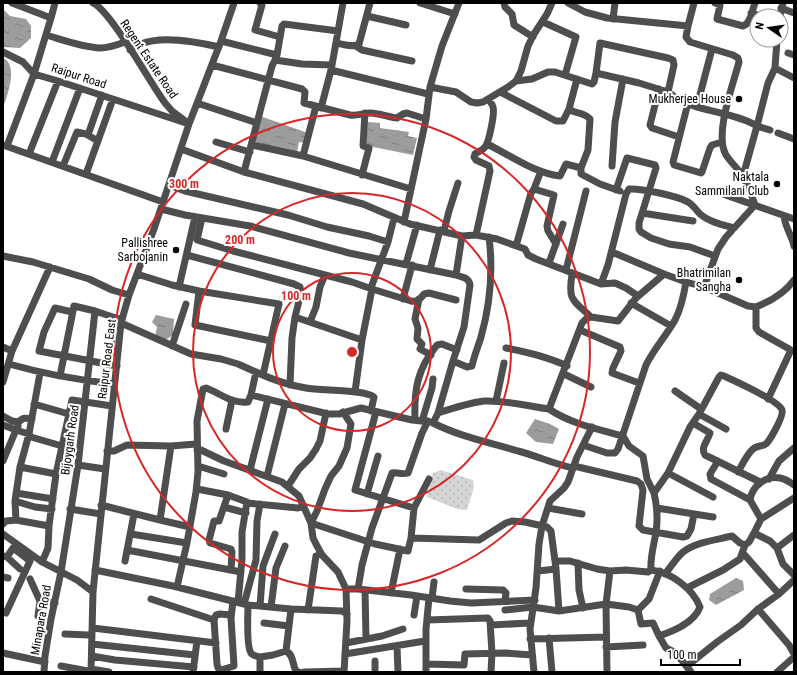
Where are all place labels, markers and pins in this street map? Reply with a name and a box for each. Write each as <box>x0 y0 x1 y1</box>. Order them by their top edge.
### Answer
place label: Mukherjee House <box>649 92 731 106</box>
marker: Mukherjee House <box>734 94 744 104</box>
place label: Naktala Sammilani Club <box>695 170 769 198</box>
marker: Naktala Sammilani Club <box>772 179 782 189</box>
place label: Pallishree Sarbojanin <box>118 236 168 264</box>
marker: Pallishree Sarbojanin <box>171 245 181 255</box>
place label: Bhatrimilan Sangha <box>677 266 731 294</box>
marker: Bhatrimilan Sangha <box>734 275 744 285</box>
centre of rings <box>345 345 359 359</box>

